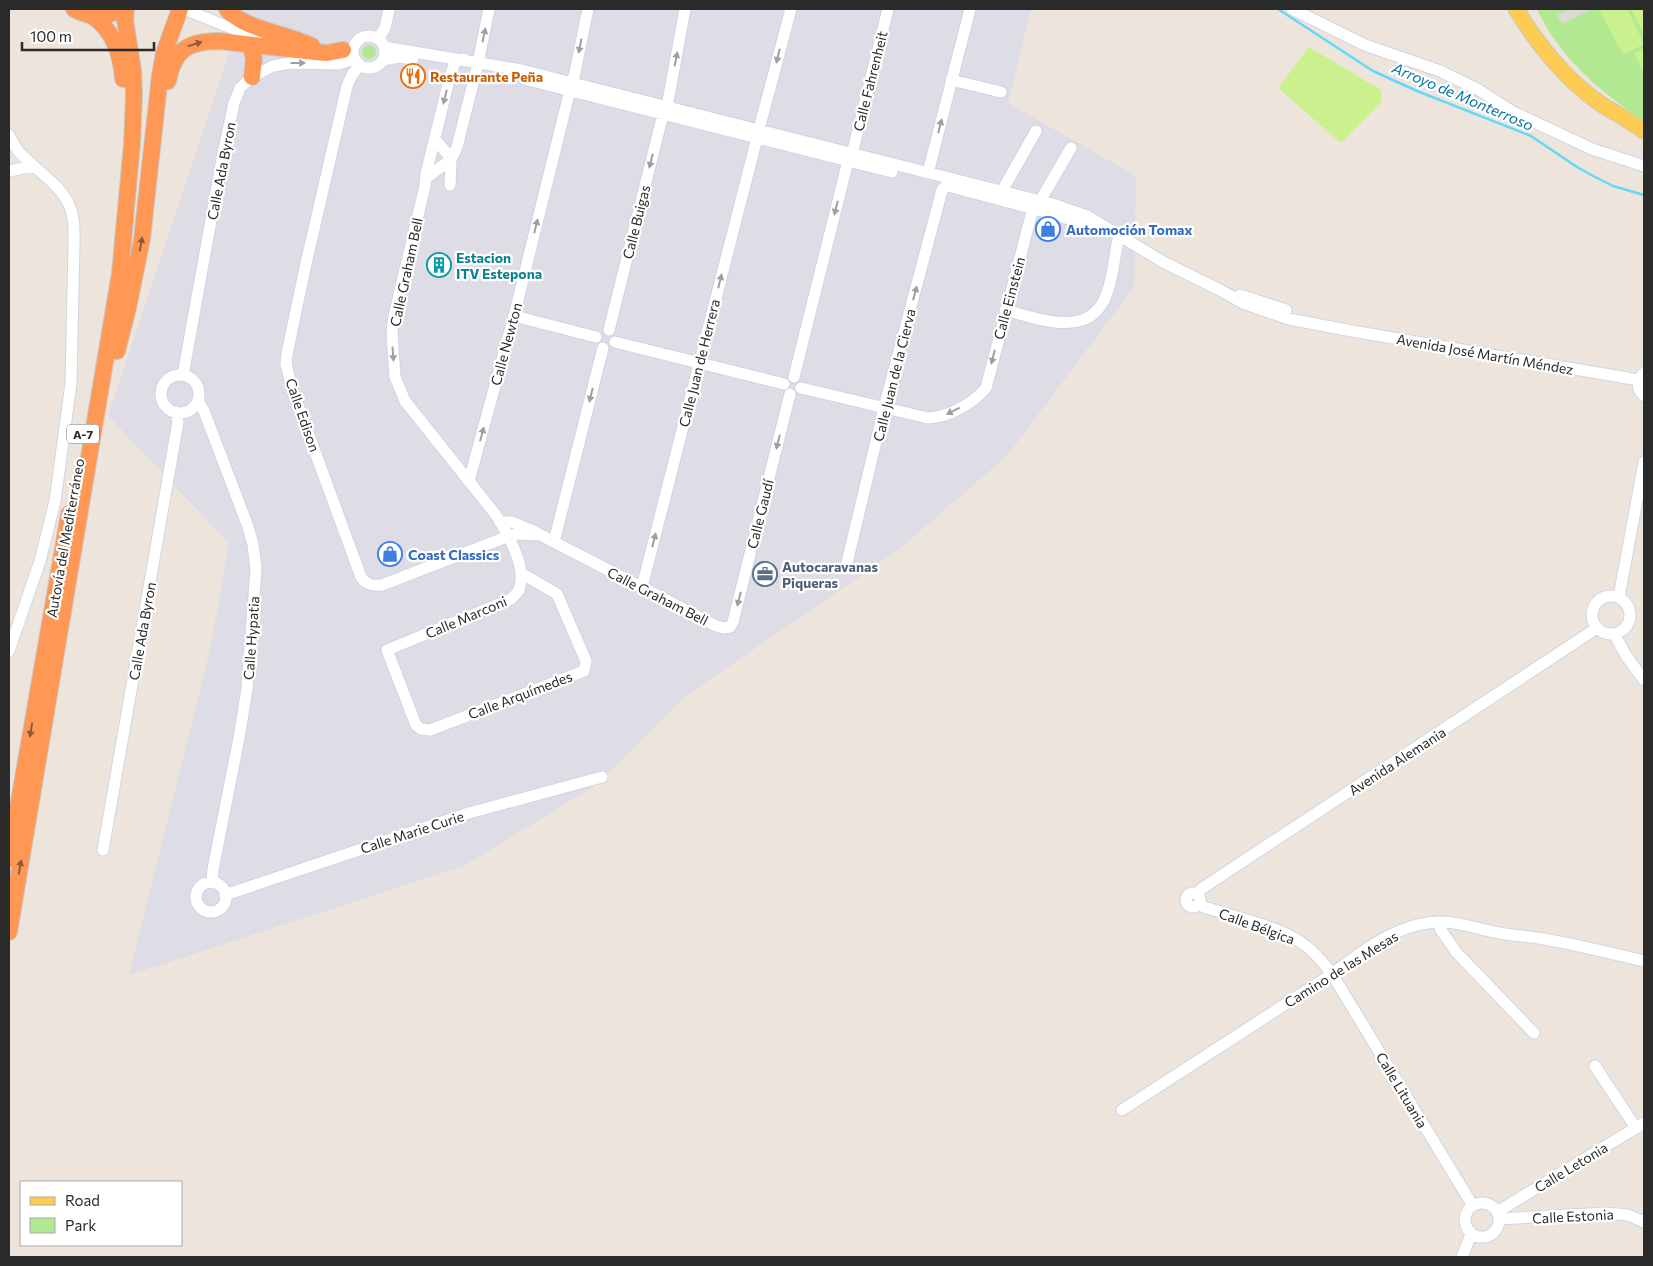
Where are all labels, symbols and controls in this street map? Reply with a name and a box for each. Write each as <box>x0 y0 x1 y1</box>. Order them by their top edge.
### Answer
scale bar <box>22 20 155 52</box>
text: 100 m <box>30 27 72 45</box>
one-way arrow <box>480 28 488 43</box>
street label: Calle Fahrenheit <box>849 29 891 133</box>
one-way arrow <box>576 38 584 54</box>
one-way arrow <box>188 40 203 48</box>
one-way arrow <box>774 48 782 63</box>
one-way arrow <box>672 50 680 66</box>
water label: Arroyo de Monterroso <box>1389 58 1536 134</box>
one-way arrow <box>290 59 306 67</box>
restaurant icon: Restaurante Peña <box>400 63 426 89</box>
place label: Restaurante Peña <box>430 68 543 85</box>
one-way arrow <box>441 90 449 105</box>
one-way arrow <box>936 119 944 134</box>
street label: Calle Ada Byron <box>203 121 239 221</box>
one-way arrow <box>647 154 655 169</box>
street label: Calle Buigas <box>619 183 653 261</box>
one-way arrow <box>832 201 840 216</box>
street label: Calle Graham Bell <box>386 216 426 328</box>
shop icon: Automoción Tomax <box>1035 216 1061 242</box>
one-way arrow <box>532 219 540 234</box>
place label: Automoción Tomax <box>1066 221 1192 238</box>
one-way arrow <box>138 235 146 251</box>
place label: Estacion ITV Estepona <box>456 249 542 282</box>
building icon: Estacion ITV Estepona <box>426 252 452 278</box>
street label: Calle Einstein <box>990 255 1028 341</box>
one-way arrow <box>716 273 724 288</box>
one-way arrow <box>911 286 919 301</box>
street label: Calle Juan de Herrera <box>675 297 723 429</box>
street label: Calle Newton <box>487 301 525 387</box>
street label: Calle Juan de la Cierva <box>869 307 919 443</box>
street label: Avenida José Martín Méndez <box>1395 330 1575 378</box>
one-way arrow <box>390 346 398 362</box>
one-way arrow <box>989 349 997 364</box>
street label: Calle Edison <box>282 376 324 454</box>
one-way arrow <box>587 387 595 402</box>
one-way arrow <box>946 407 961 415</box>
road number: A-7 <box>67 424 99 444</box>
one-way arrow <box>478 427 486 442</box>
one-way arrow <box>774 434 782 449</box>
street label: Autovía del Mediterráneo <box>43 457 87 619</box>
street label: Calle Gaudí <box>743 477 777 551</box>
one-way arrow <box>650 533 658 548</box>
shop icon: Coast Classics <box>377 541 403 567</box>
place label: Coast Classics <box>408 546 500 563</box>
place label: Autocaravanas Piqueras <box>782 558 878 591</box>
office icon: Autocaravanas Piqueras <box>752 561 778 587</box>
street label: Calle Graham Bell <box>605 563 711 629</box>
street label: Calle Ada Byron <box>125 581 159 681</box>
street label: Calle Marconi <box>423 592 509 642</box>
one-way arrow <box>734 592 742 607</box>
street label: Calle Hypatia <box>240 595 262 681</box>
street label: Calle Arquímedes <box>466 667 574 723</box>
one-way arrow <box>27 722 35 738</box>
street label: Avenida Alemania <box>1345 723 1449 799</box>
street label: Calle Marie Curie <box>358 807 466 857</box>
one-way arrow <box>16 858 24 874</box>
street label: Calle Bélgica <box>1217 904 1297 948</box>
street label: Camino de las Mesas <box>1281 927 1401 1011</box>
street label: Calle Lituania <box>1373 1049 1431 1131</box>
street label: Calle Letonia <box>1531 1139 1611 1195</box>
legend <box>20 1181 182 1246</box>
text: Road <box>65 1191 100 1209</box>
street label: Calle Estonia <box>1532 1205 1614 1227</box>
text: Park <box>65 1216 96 1234</box>

